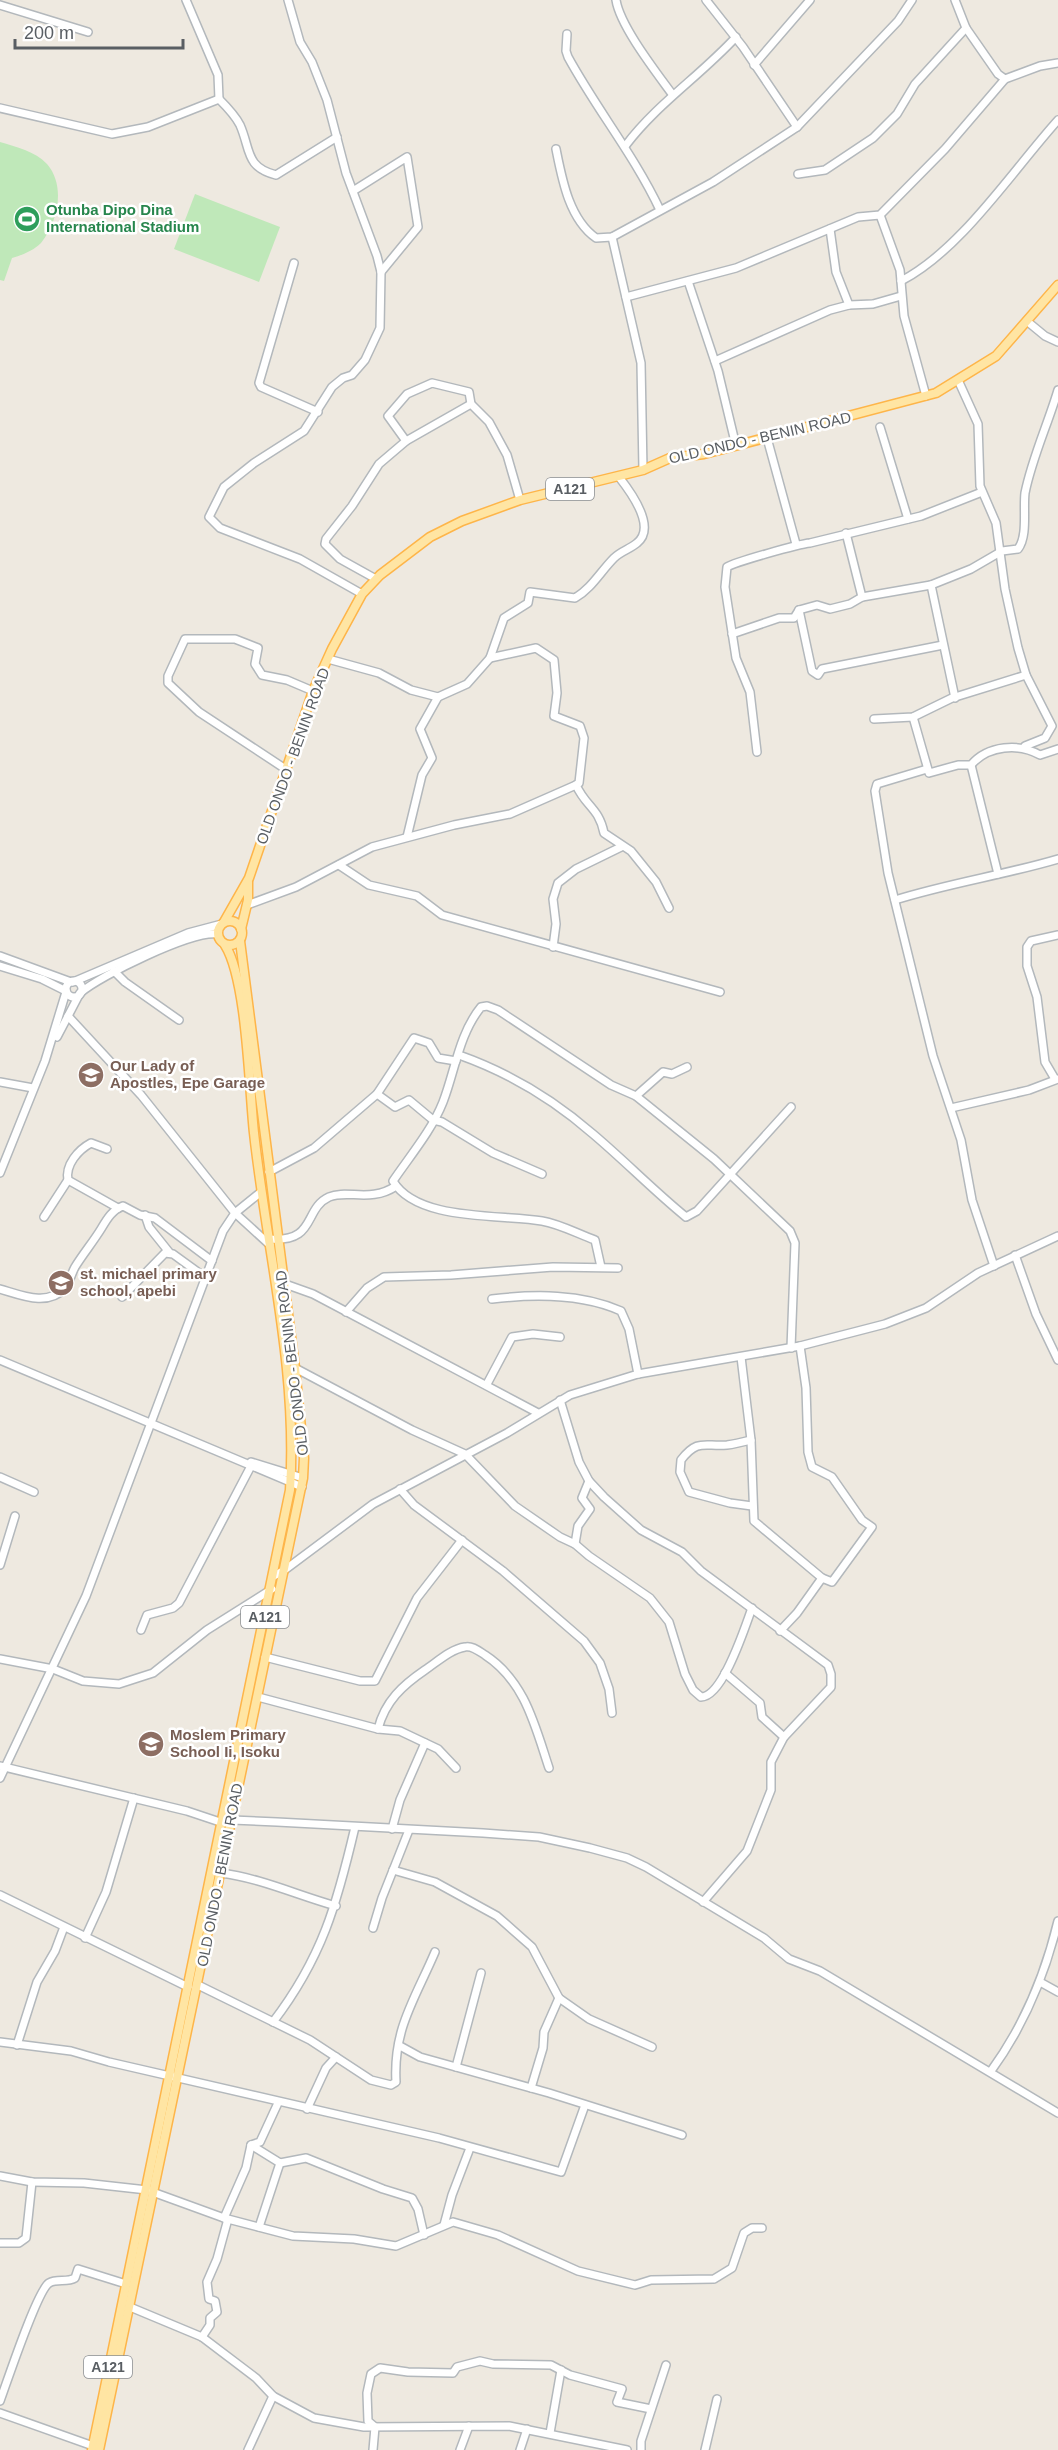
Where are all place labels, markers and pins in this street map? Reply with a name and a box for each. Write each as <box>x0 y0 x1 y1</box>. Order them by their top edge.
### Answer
place label: Otunba Dipo Dina International Stadium <box>46 201 199 235</box>
sports icon: Otunba Dipo Dina International Stadium <box>12 204 42 234</box>
place label: Our Lady of Apostles, Epe Garage <box>110 1057 265 1091</box>
school or university icon: Our Lady of Apostles, Epe Garage <box>76 1060 106 1090</box>
place label: st. michael primary school, apebi <box>80 1265 217 1299</box>
school or university icon: st. michael primary school, apebi <box>46 1268 76 1298</box>
place label: Moslem Primary School Ii, Isoku <box>170 1726 287 1760</box>
school or university icon: Moslem Primary School Ii, Isoku <box>136 1729 166 1759</box>

